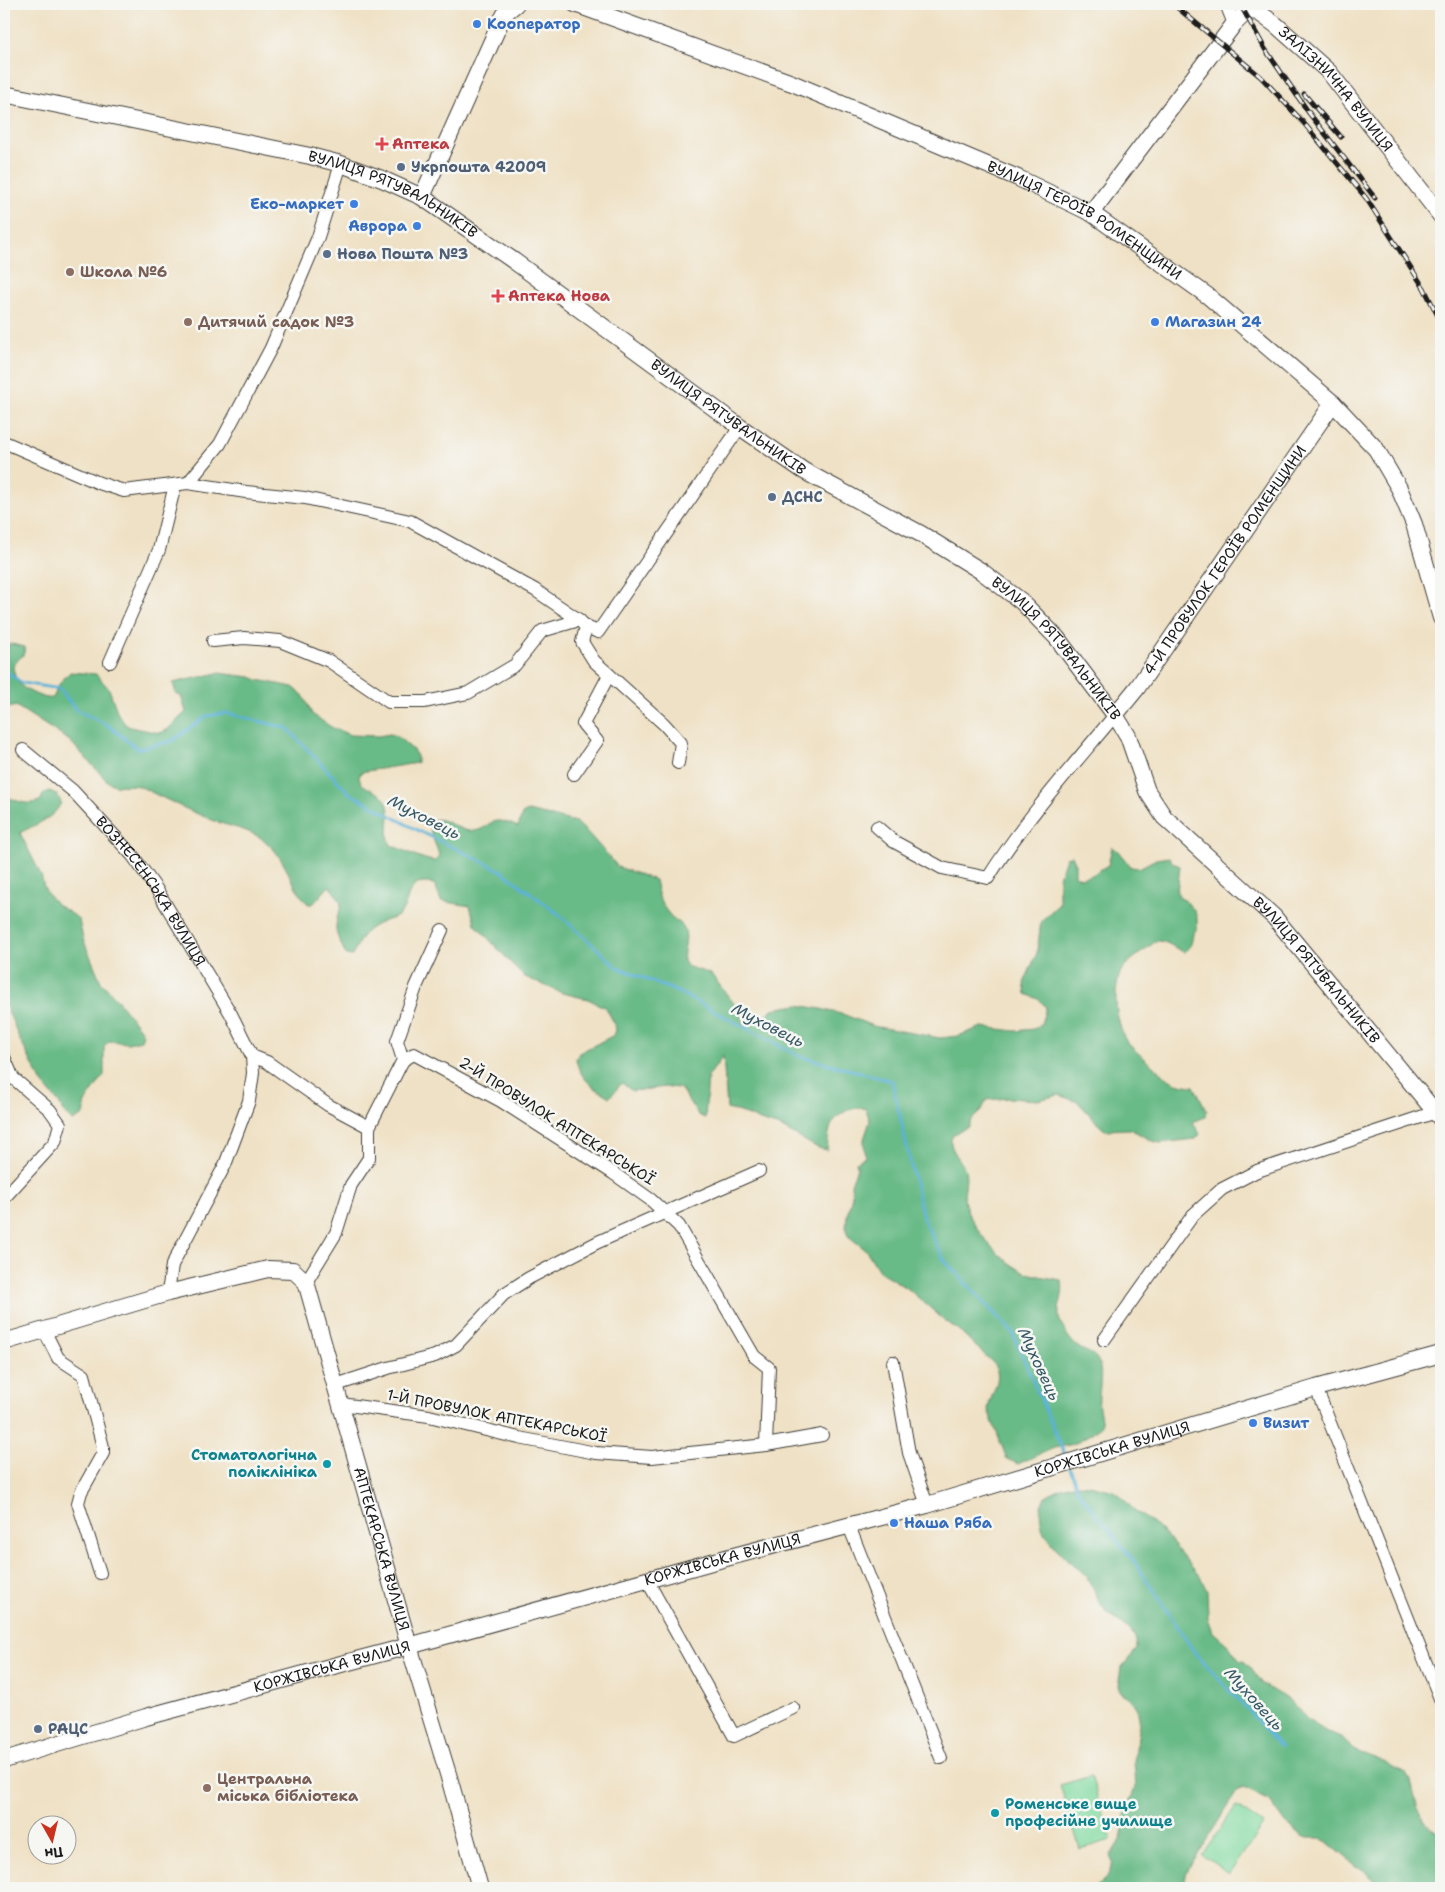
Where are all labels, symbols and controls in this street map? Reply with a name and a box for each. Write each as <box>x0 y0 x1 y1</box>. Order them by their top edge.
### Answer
place label: Кооператор <box>487 14 581 34</box>
marker: Кооператор <box>471 18 483 30</box>
street label: ЗАЛІЗНИЧНА ВУЛИЦЯ <box>1274 22 1397 156</box>
place label: Аптека <box>392 134 450 154</box>
marker: Аптека <box>376 138 388 150</box>
street label: ВУЛИЦЯ РЯТУВАЛЬНИКІВ <box>306 146 482 243</box>
street label: ВУЛИЦЯ ГЕРОЇВ РОМЕНЩИНИ <box>984 156 1186 284</box>
place label: Укрпошта 42009 <box>411 157 546 177</box>
marker: Укрпошта 42009 <box>395 161 407 173</box>
place label: Еко-маркет <box>250 194 344 214</box>
marker: Еко-маркет <box>348 198 360 210</box>
place label: Аврора <box>348 216 408 236</box>
marker: Аврора <box>411 220 423 232</box>
place label: Нова Пошта №3 <box>337 244 468 264</box>
marker: Нова Пошта №3 <box>321 248 333 260</box>
place label: Школа №6 <box>80 262 167 282</box>
marker: Школа №6 <box>64 266 76 278</box>
place label: Аптека Нова <box>508 286 611 306</box>
marker: Аптека Нова <box>492 290 504 302</box>
place label: Дитячий садок №3 <box>198 312 354 332</box>
place label: Магазин 24 <box>1165 312 1262 332</box>
marker: Дитячий садок №3 <box>182 316 194 328</box>
marker: Магазин 24 <box>1149 316 1161 328</box>
street label: ВУЛИЦЯ РЯТУВАЛЬНИКІВ <box>646 355 810 480</box>
street label: 4-Й ПРОВУЛОК ГЕРОЇВ РОМЕНЩИНИ <box>1139 441 1311 679</box>
place label: ДСНС <box>782 487 823 507</box>
marker: ДСНС <box>766 491 778 503</box>
street label: ВУЛИЦЯ РЯТУВАЛЬНИКІВ <box>987 572 1126 724</box>
water label: Муховець <box>384 790 464 844</box>
street label: ВОЗНЕСЕНСЬКА ВУЛИЦЯ <box>91 812 210 970</box>
street label: ВУЛИЦЯ РЯТУВАЛЬНИКІВ <box>1249 893 1385 1048</box>
water label: Муховець <box>728 998 808 1052</box>
street label: 2-Й ПРОВУЛОК АПТЕКАРСЬКОЇ <box>455 1051 659 1190</box>
water label: Муховець <box>1013 1324 1065 1404</box>
street label: 1-Й ПРОВУЛОК АПТЕКАРСЬКОЇ <box>385 1384 609 1447</box>
place label: Визит <box>1263 1413 1309 1433</box>
street label: КОРЖІВСЬКА ВУЛИЦЯ <box>1032 1416 1192 1482</box>
marker: Визит <box>1247 1417 1259 1429</box>
place label: Стоматологічна поліклініка <box>191 1445 318 1482</box>
marker: Стоматологічна поліклініка <box>321 1458 333 1470</box>
street label: АПТЕКАРСЬКА ВУЛИЦЯ <box>349 1465 414 1633</box>
place label: Наша Ряба <box>904 1513 993 1533</box>
marker: Наша Ряба <box>888 1517 900 1529</box>
street label: КОРЖІВСЬКА ВУЛИЦЯ <box>642 1529 803 1590</box>
street label: КОРЖІВСЬКА ВУЛИЦЯ <box>251 1636 412 1697</box>
water label: Муховець <box>1220 1663 1288 1735</box>
place label: РАЦС <box>48 1719 88 1739</box>
marker: РАЦС <box>32 1723 44 1735</box>
place label: Центральна міська бібліотека <box>217 1769 359 1806</box>
marker: Центральна міська бібліотека <box>201 1782 213 1794</box>
place label: Роменське вище професійне училище <box>1005 1794 1173 1831</box>
marker: Роменське вище професійне училище <box>989 1807 1001 1819</box>
north arrow <box>28 1814 78 1864</box>
text: Пн <box>43 1843 64 1863</box>

